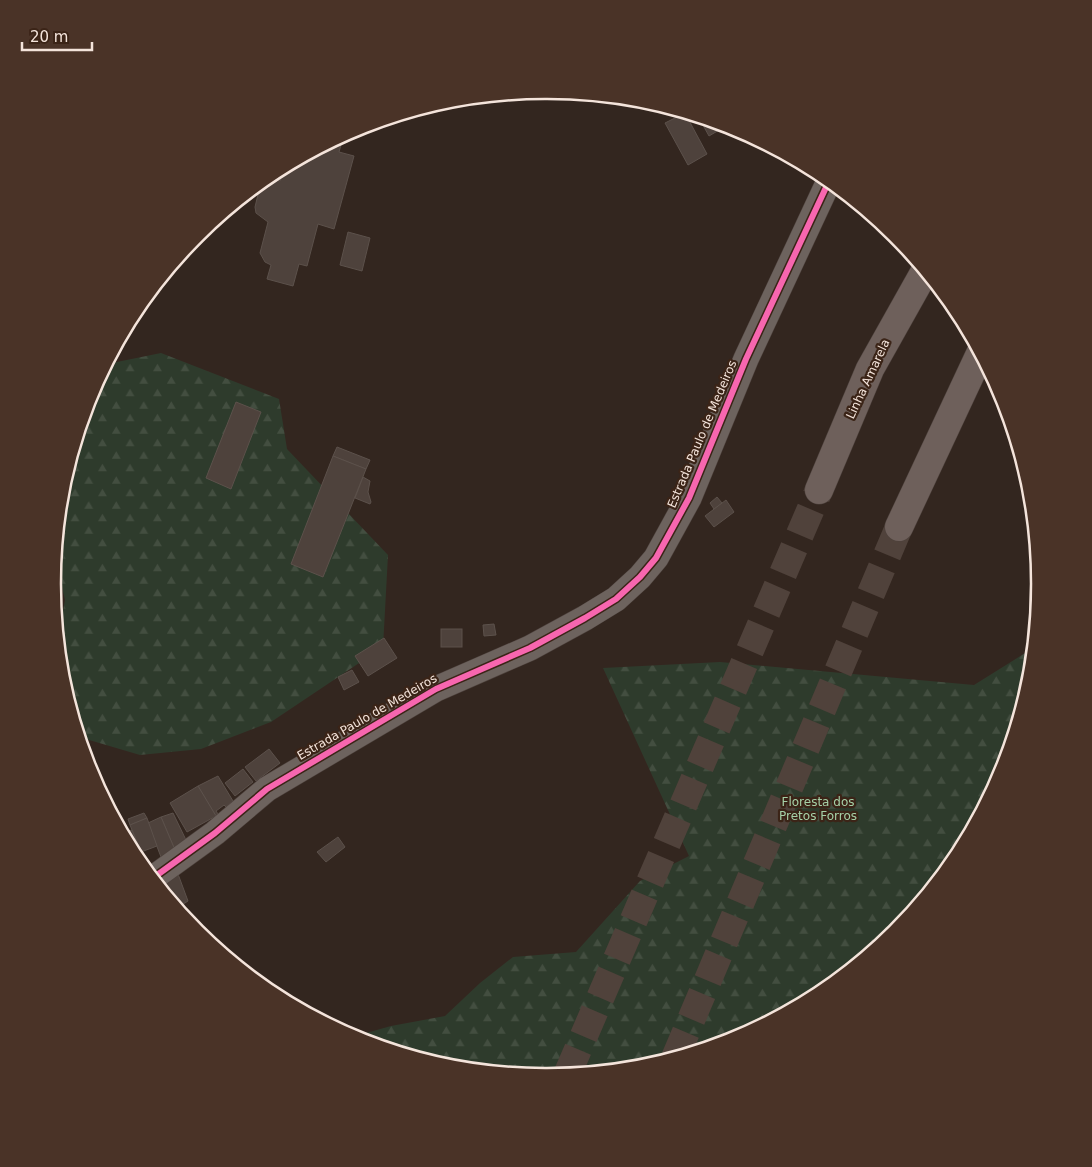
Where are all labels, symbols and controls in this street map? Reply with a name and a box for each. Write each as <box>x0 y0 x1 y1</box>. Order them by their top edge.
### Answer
scale bar <box>22 20 92 52</box>
text: 20 m <box>30 28 68 46</box>
street label: Linha Amarela <box>843 337 893 421</box>
street label: Estrada Paulo de Medeiros <box>665 358 739 510</box>
street label: Estrada Paulo de Medeiros <box>295 671 439 763</box>
park label: Floresta dos Pretos Forros <box>779 795 857 823</box>

